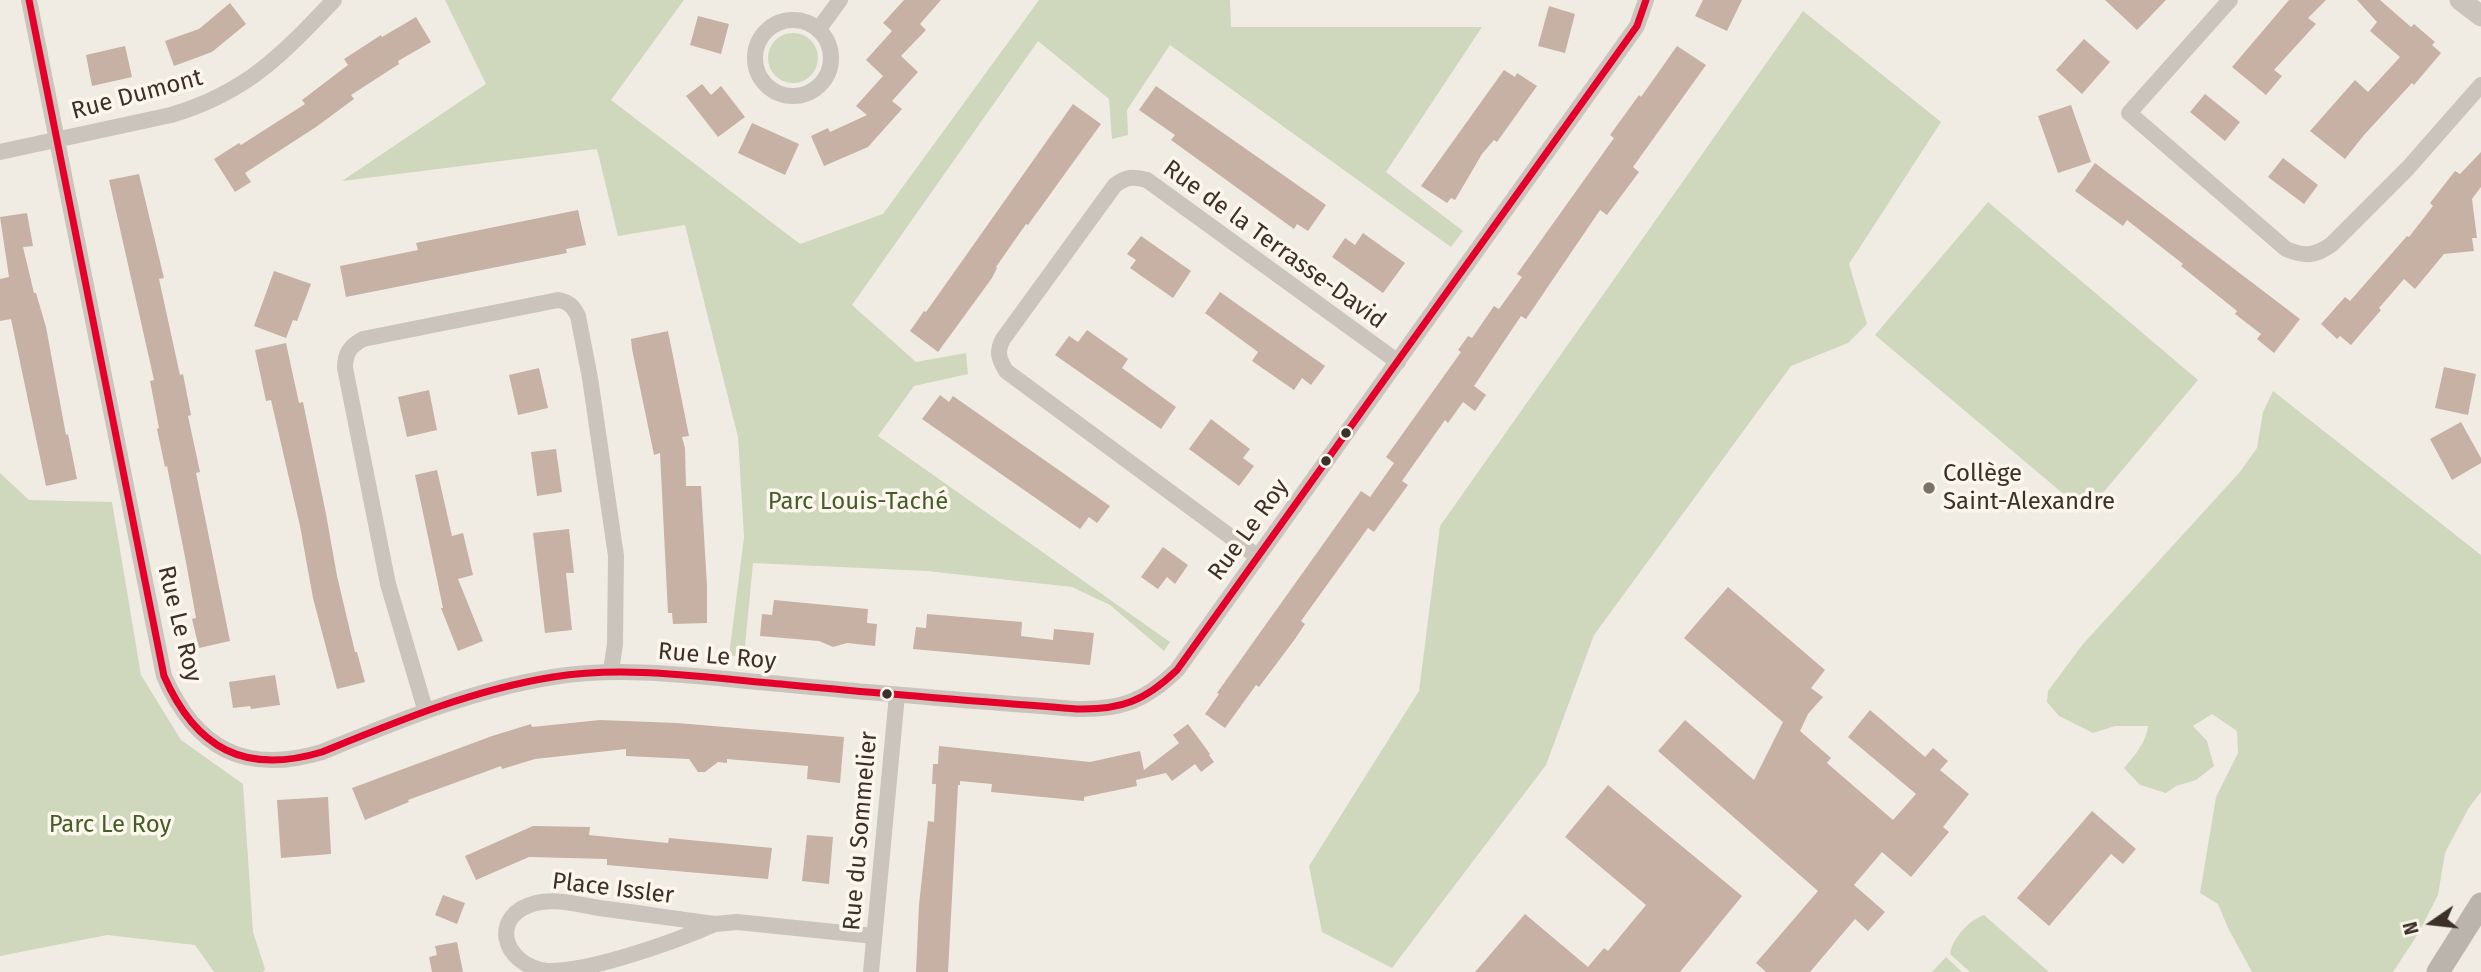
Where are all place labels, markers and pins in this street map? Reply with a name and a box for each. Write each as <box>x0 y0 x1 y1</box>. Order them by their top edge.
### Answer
unlabelled marker <box>1339 426 1353 440</box>
unlabelled marker <box>1319 454 1333 468</box>
place label: Collège Saint-Alexandre <box>1943 460 2115 516</box>
marker: Collège Saint-Alexandre <box>1921 480 1937 496</box>
unlabelled marker <box>880 687 894 701</box>

